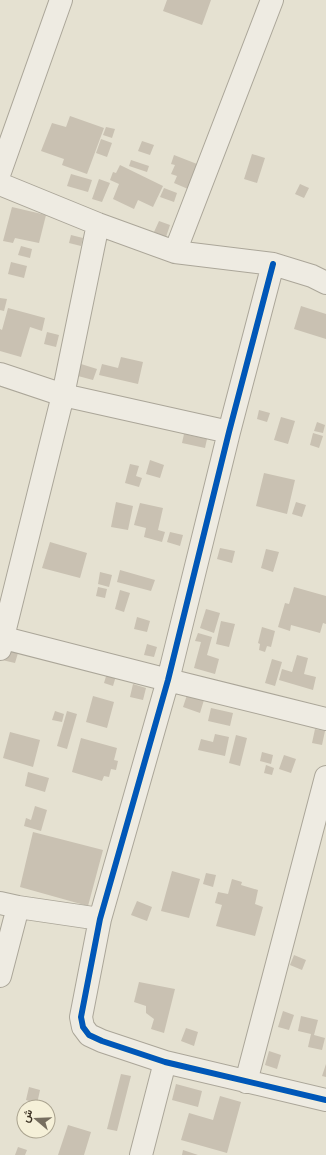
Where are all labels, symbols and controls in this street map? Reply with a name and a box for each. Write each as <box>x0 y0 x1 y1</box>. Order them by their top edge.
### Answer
north arrow <box>16 1099 56 1139</box>
text: ش <box>18 1107 38 1125</box>

